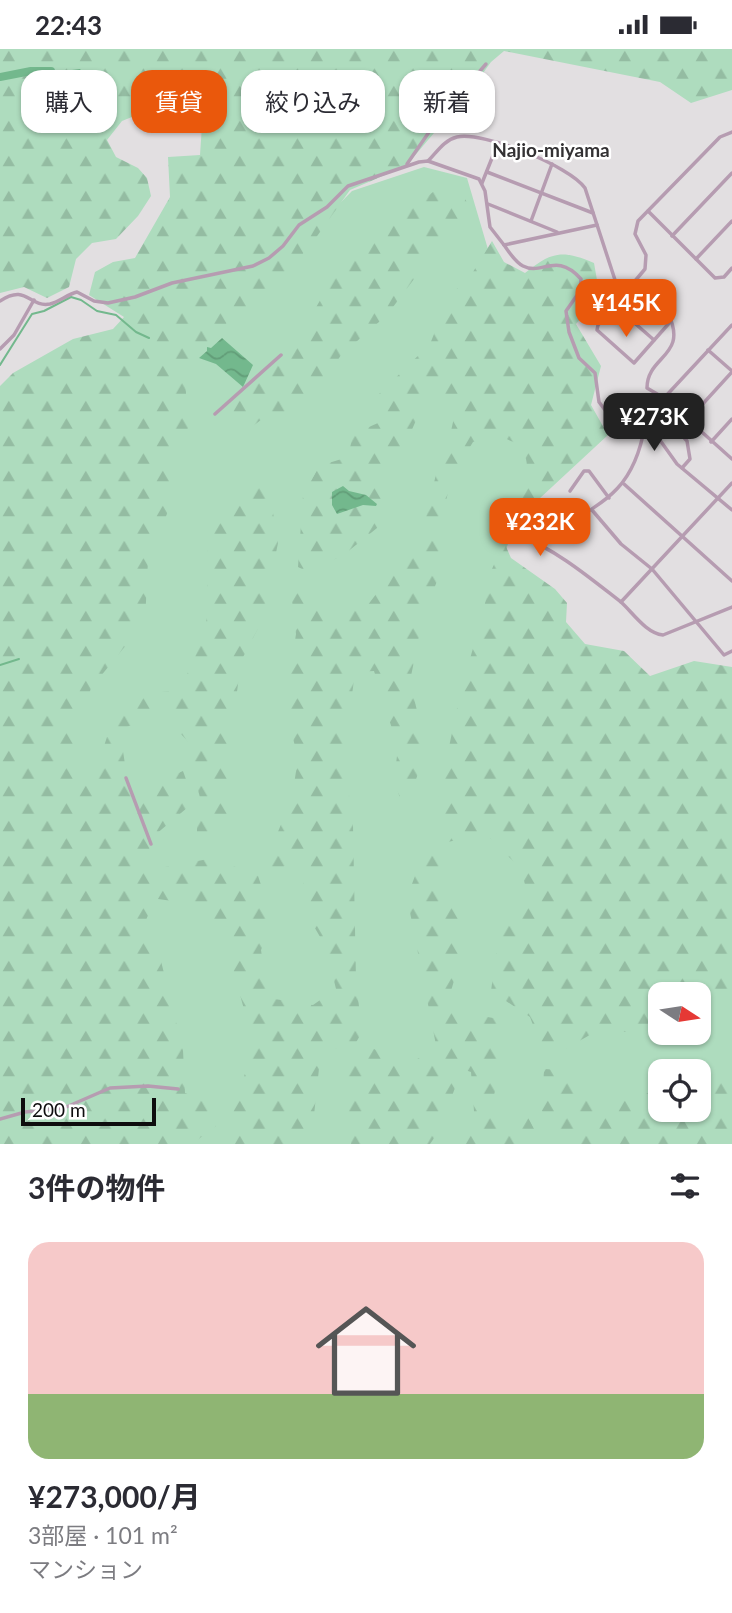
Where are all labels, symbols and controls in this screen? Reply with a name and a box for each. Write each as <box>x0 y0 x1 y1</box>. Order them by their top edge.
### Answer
text: 22:43 <box>35 9 102 41</box>
chip: 購入 <box>21 70 117 133</box>
chip: 賃貸 <box>131 70 227 133</box>
chip: 絞り込み <box>241 70 385 133</box>
chip: 新着 <box>399 70 495 133</box>
district label: Najio-miyama <box>492 138 610 161</box>
pin: ¥145K <box>577 279 675 339</box>
text: ¥145K <box>591 288 661 316</box>
pin: ¥273K <box>605 393 703 453</box>
text: ¥273K <box>619 402 689 430</box>
pin: ¥232K <box>491 498 589 558</box>
text: ¥232K <box>505 507 575 535</box>
north arrow <box>648 982 710 1045</box>
map controls <box>648 982 711 1122</box>
button: locate <box>648 1059 711 1122</box>
scale bar <box>21 1095 156 1127</box>
text: 200 m <box>32 1098 86 1121</box>
icon: filters <box>666 1167 704 1205</box>
text: 3件の物件 <box>28 1169 165 1205</box>
icon: home <box>303 1288 429 1414</box>
text: ¥273,000/月 <box>28 1478 201 1514</box>
text: 3部屋 · 101 m² <box>28 1521 178 1549</box>
text: マンション <box>28 1555 143 1583</box>

